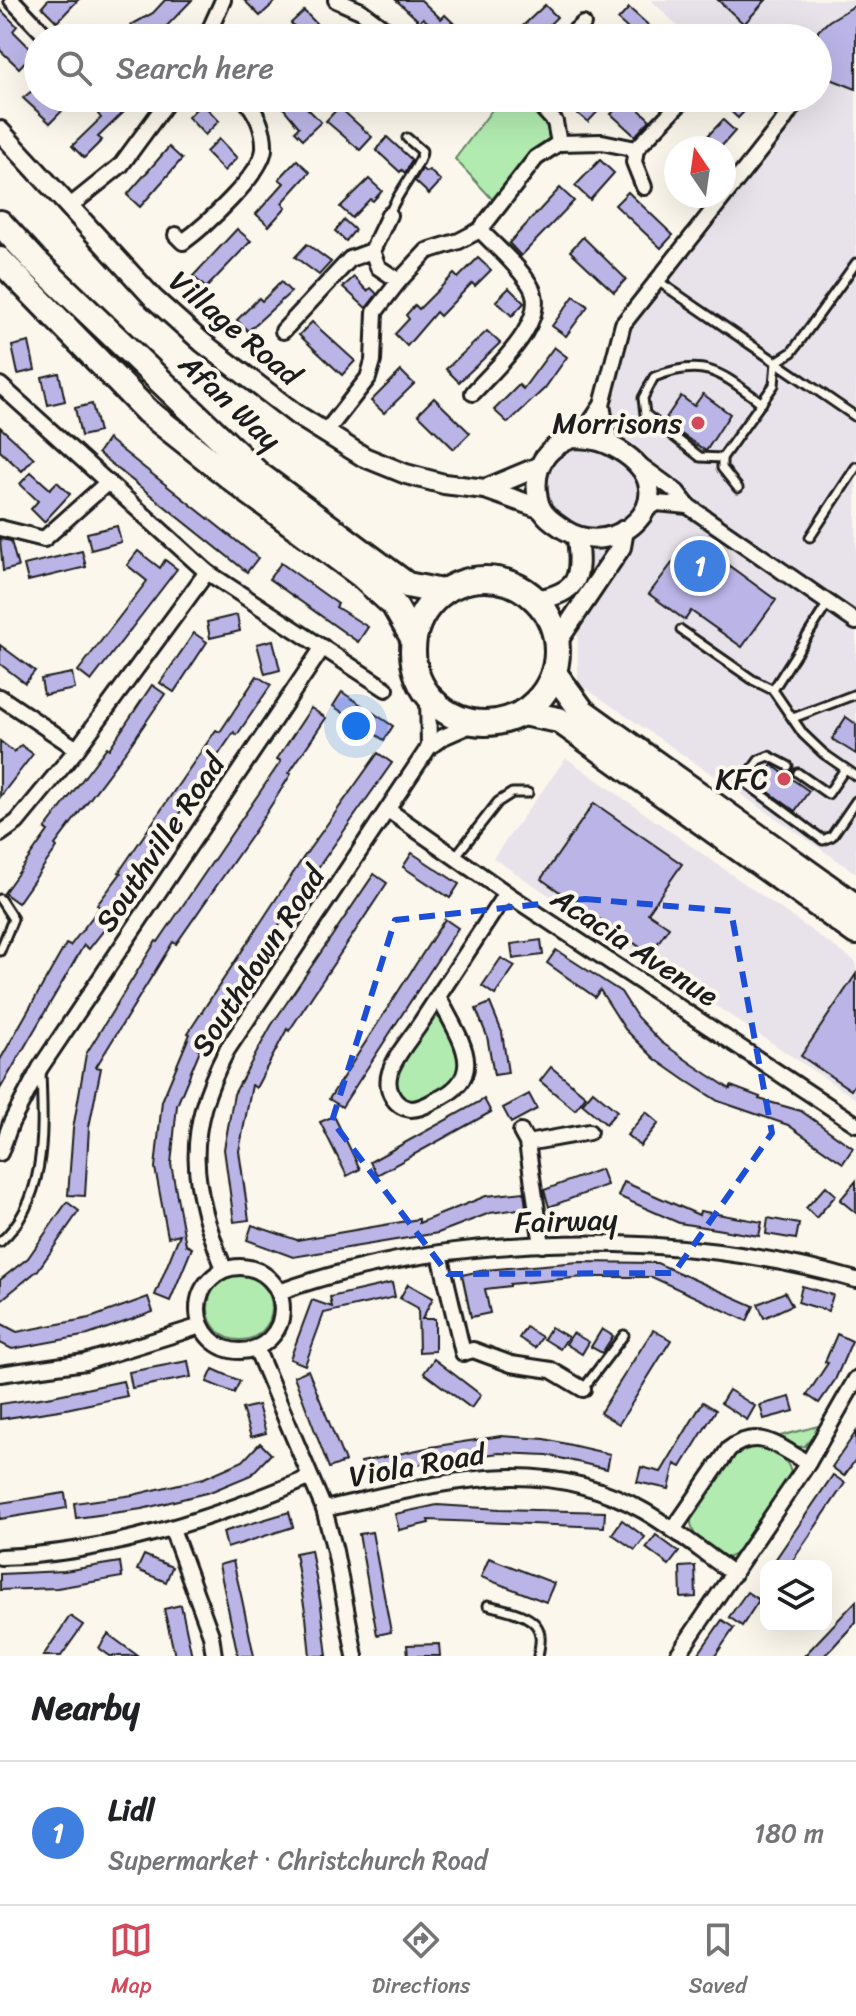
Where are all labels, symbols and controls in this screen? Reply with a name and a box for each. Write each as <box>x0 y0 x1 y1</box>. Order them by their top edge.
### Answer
search box <box>24 24 832 112</box>
text: Search here <box>116 41 274 95</box>
icon: search <box>52 46 96 90</box>
north arrow <box>664 136 736 208</box>
street label: Village Road <box>156 256 315 402</box>
street label: Afan Way <box>165 339 295 465</box>
place label: Morrisons <box>552 396 682 450</box>
marker: Morrisons <box>689 414 707 432</box>
pin: 1 <box>674 536 726 596</box>
your location <box>336 706 376 746</box>
street label: Southville Road <box>80 741 241 943</box>
place label: KFC <box>715 752 768 806</box>
marker: KFC <box>775 770 793 788</box>
street label: Southdown Road <box>176 853 341 1067</box>
street label: Acacia Avenue <box>539 872 730 1022</box>
street label: Fairway <box>514 1192 619 1250</box>
street label: Viola Road <box>345 1426 491 1503</box>
map controls <box>760 1560 832 1632</box>
button: layers <box>760 1560 832 1632</box>
text: Nearby <box>32 1678 140 1738</box>
text: Lidl <box>108 1783 155 1837</box>
text: 1 <box>52 1810 64 1856</box>
text: 180 m <box>754 1810 824 1856</box>
text: Supermarket · Christchurch Road <box>108 1837 488 1883</box>
tab: Map <box>109 1918 153 2005</box>
tab: Directions <box>372 1918 470 2005</box>
tab: Saved <box>689 1918 747 2005</box>

